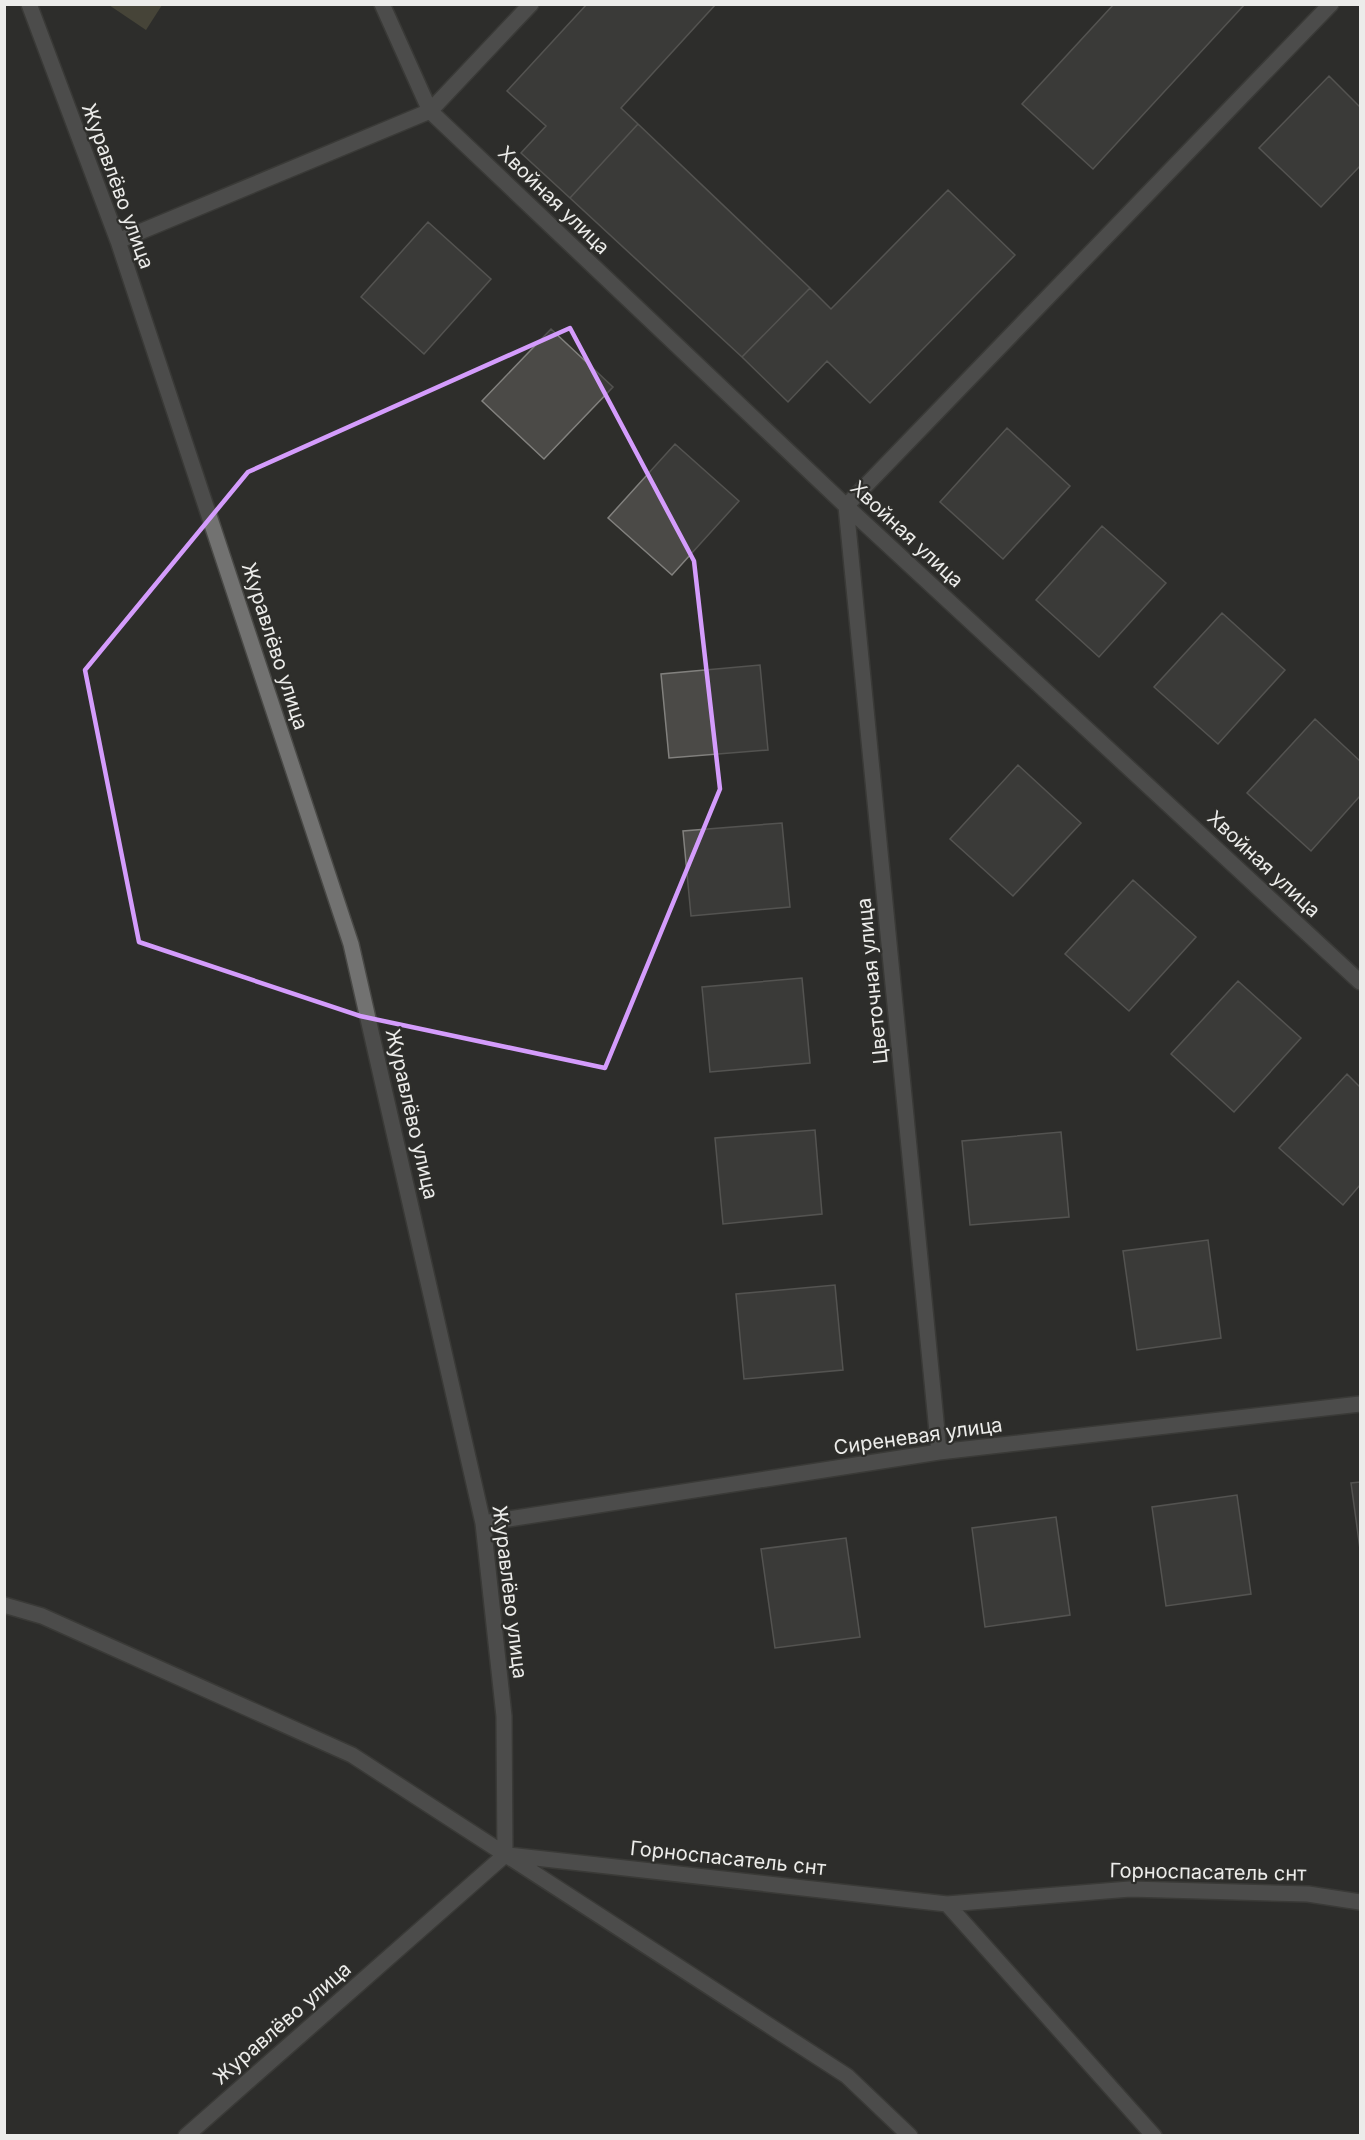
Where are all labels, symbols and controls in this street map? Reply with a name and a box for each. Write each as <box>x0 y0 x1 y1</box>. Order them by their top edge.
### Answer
street label: Журавлёво улица <box>77 100 159 272</box>
street label: Хвойная улица <box>493 141 615 259</box>
street label: Хвойная улица <box>846 476 968 592</box>
street label: Журавлёво улица <box>237 559 313 733</box>
street label: Хвойная улица <box>1203 806 1325 922</box>
street label: Цветочная улица <box>851 897 893 1065</box>
street label: Журавлёво улица <box>381 1026 443 1202</box>
street label: Сиреневая улица <box>832 1412 1004 1460</box>
street label: Журавлёво улица <box>487 1504 533 1680</box>
street label: Горноспасатель снт <box>629 1836 828 1880</box>
street label: Горноспасатель снт <box>1109 1858 1307 1886</box>
street label: Журавлёво улица <box>208 1957 356 2089</box>

